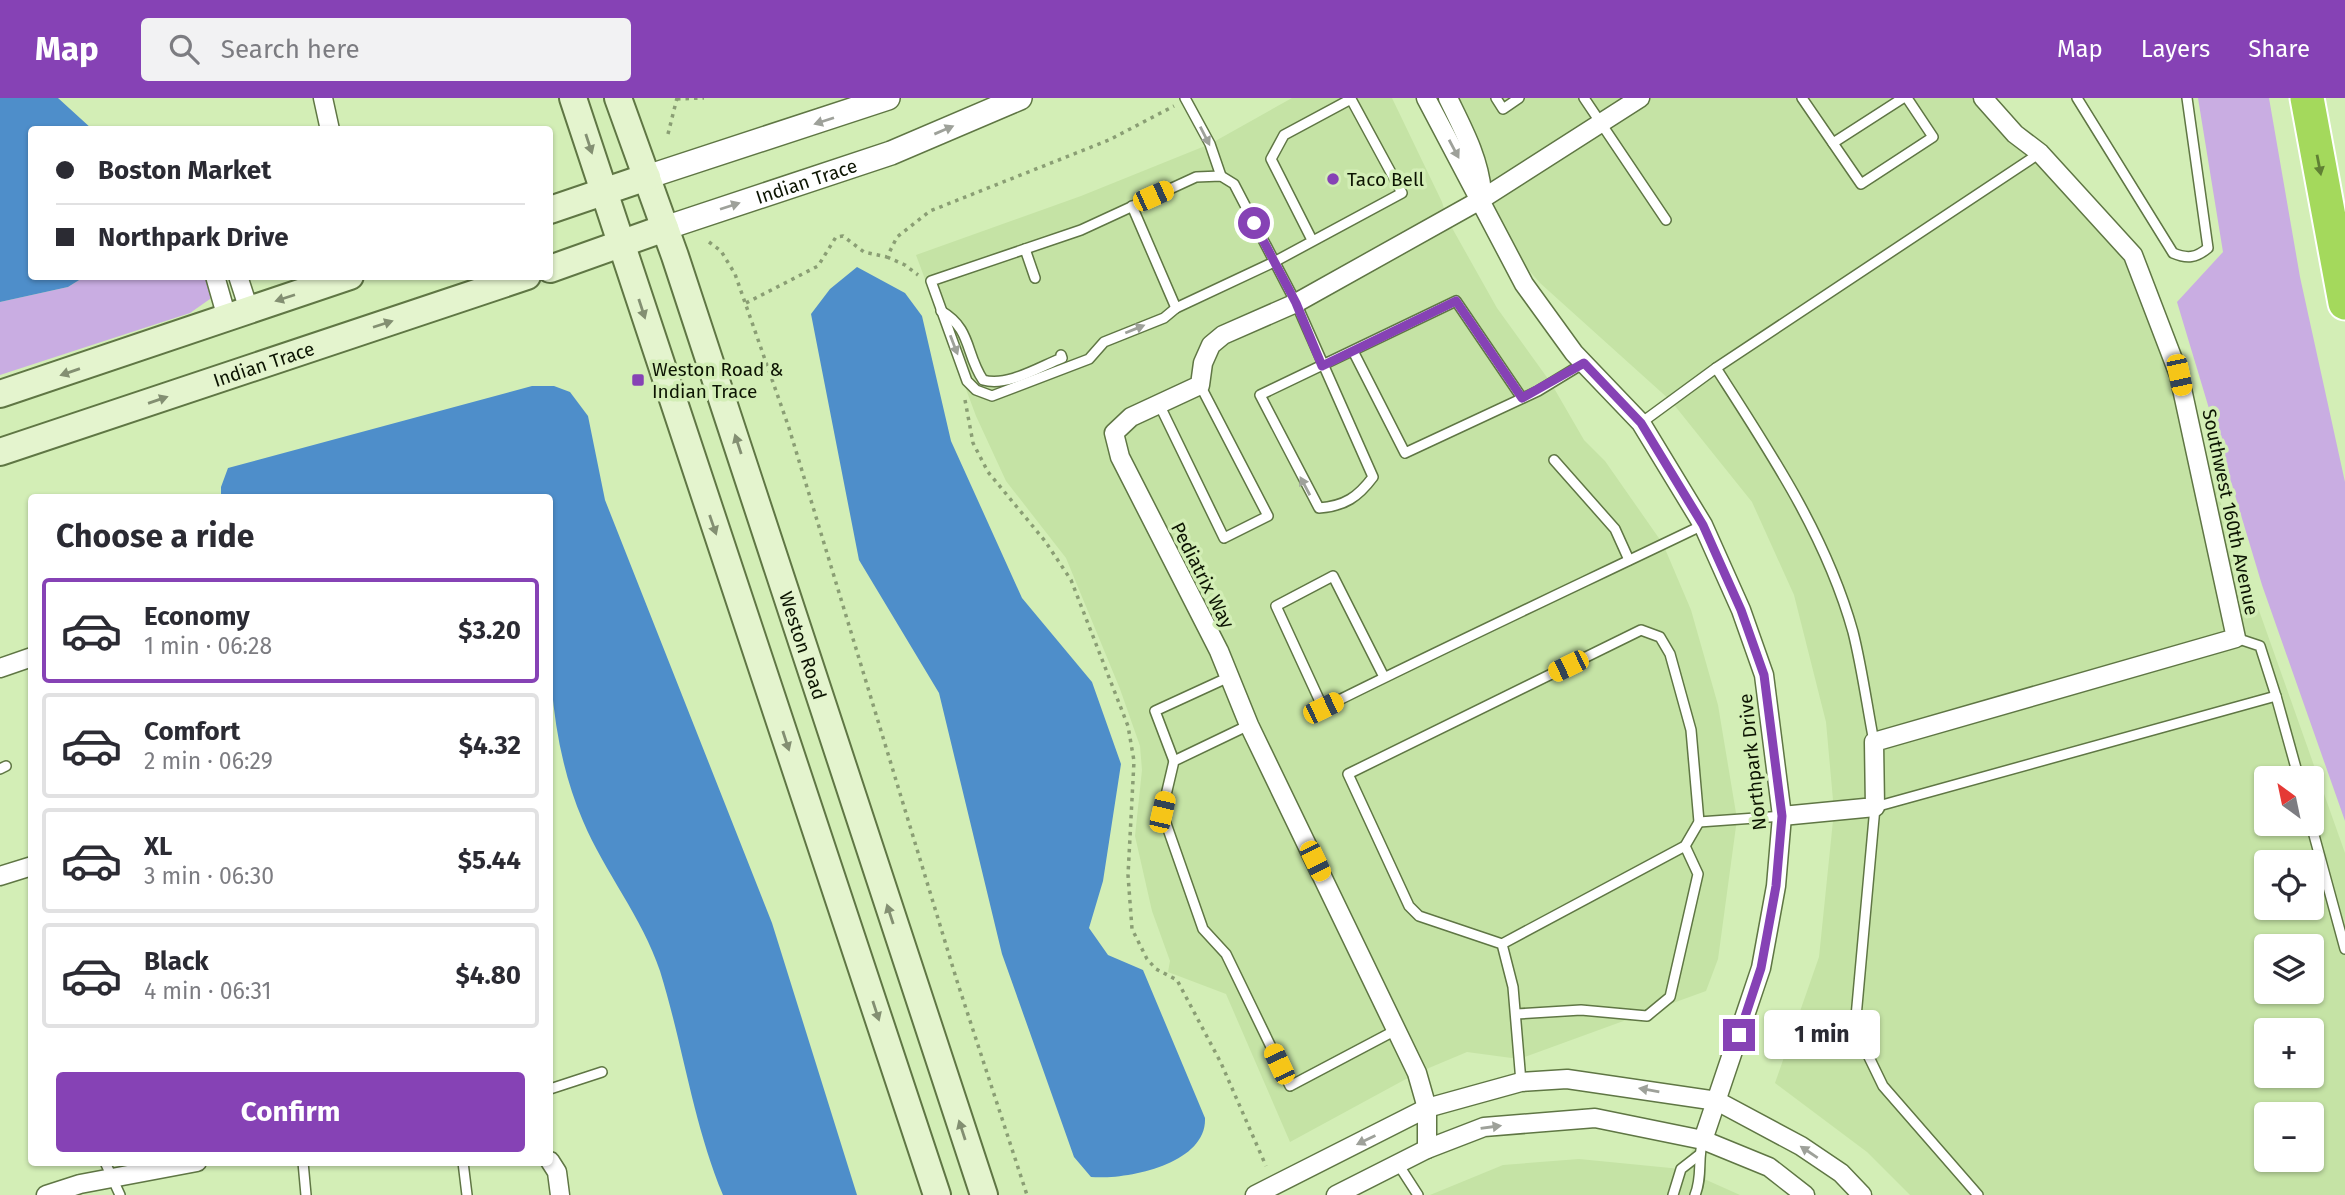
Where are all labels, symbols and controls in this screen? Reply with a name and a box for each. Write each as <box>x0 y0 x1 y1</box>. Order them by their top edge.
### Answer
search box <box>141 18 631 81</box>
text: Map <box>35 29 99 69</box>
icon: search <box>165 30 203 68</box>
text: Search here <box>221 34 360 65</box>
text: Map <box>2057 35 2103 63</box>
text: Layers <box>2141 35 2210 63</box>
text: Share <box>2248 35 2310 63</box>
one-way arrow <box>813 116 834 127</box>
one-way arrow <box>934 124 955 135</box>
one-way arrow <box>1200 126 1211 146</box>
one-way arrow <box>584 134 595 155</box>
one-way arrow <box>1448 139 1460 159</box>
street label: Indian Trace <box>753 154 860 209</box>
one-way arrow <box>2313 154 2324 176</box>
text: Boston Market <box>98 155 271 186</box>
place label: Taco Bell <box>1347 168 1425 191</box>
marker: Taco Bell <box>1325 171 1341 187</box>
car <box>1130 178 1177 214</box>
one-way arrow <box>720 200 741 211</box>
route start <box>1238 207 1270 239</box>
text: Northpark Drive <box>98 222 289 253</box>
one-way arrow <box>275 293 296 304</box>
one-way arrow <box>637 299 648 320</box>
one-way arrow <box>372 318 393 329</box>
one-way arrow <box>1125 324 1146 335</box>
one-way arrow <box>948 335 959 356</box>
street label: Indian Trace <box>210 337 317 392</box>
car <box>2165 352 2194 398</box>
place label: Weston Road & Indian Trace <box>652 358 783 403</box>
one-way arrow <box>59 367 80 378</box>
marker: Weston Road & Indian Trace <box>630 372 646 388</box>
one-way arrow <box>147 394 168 405</box>
street label: Southwest 160th Avenue <box>2197 407 2264 617</box>
one-way arrow <box>732 434 742 455</box>
one-way arrow <box>1300 476 1311 496</box>
one-way arrow <box>708 515 719 536</box>
text: Choose a ride <box>56 517 254 555</box>
street label: Pediatrix Way <box>1166 518 1239 633</box>
street label: Weston Road <box>774 589 831 703</box>
icon: car <box>60 599 123 662</box>
text: Economy <box>144 601 250 632</box>
text: $3.20 <box>458 615 521 646</box>
text: 1 min · 06:28 <box>144 632 272 660</box>
car <box>1545 647 1592 685</box>
car <box>1300 689 1347 727</box>
street label: Northpark Drive <box>1734 692 1771 832</box>
icon: car <box>60 714 123 777</box>
text: Comfort <box>144 716 240 747</box>
text: $4.32 <box>459 730 521 761</box>
one-way arrow <box>781 730 792 751</box>
text: 2 min · 06:29 <box>144 747 273 775</box>
north arrow <box>2254 766 2324 836</box>
map controls <box>2254 766 2324 1172</box>
car <box>1148 789 1177 835</box>
icon: car <box>60 829 123 892</box>
text: XL <box>144 831 172 862</box>
car <box>1297 838 1334 884</box>
text: $5.44 <box>458 845 521 876</box>
button: locate <box>2254 850 2324 920</box>
text: 3 min · 06:30 <box>144 862 274 890</box>
one-way arrow <box>884 904 895 925</box>
button: layers <box>2254 934 2324 1004</box>
icon: car <box>60 944 123 1007</box>
text: Black <box>144 946 209 977</box>
text: $4.80 <box>455 960 521 991</box>
text: 4 min · 06:31 <box>144 977 271 1005</box>
one-way arrow <box>871 1000 882 1021</box>
callout: 1 min <box>1764 1010 1879 1060</box>
button: + <box>2254 1018 2324 1088</box>
route end <box>1723 1019 1755 1051</box>
text: 1 min <box>1794 1020 1850 1048</box>
car <box>1261 1041 1298 1087</box>
button: Confirm <box>56 1072 525 1152</box>
one-way arrow <box>1638 1084 1660 1095</box>
button: − <box>2254 1102 2324 1172</box>
one-way arrow <box>956 1120 967 1141</box>
one-way arrow <box>1480 1122 1502 1133</box>
one-way arrow <box>1356 1134 1376 1145</box>
one-way arrow <box>1800 1146 1819 1159</box>

